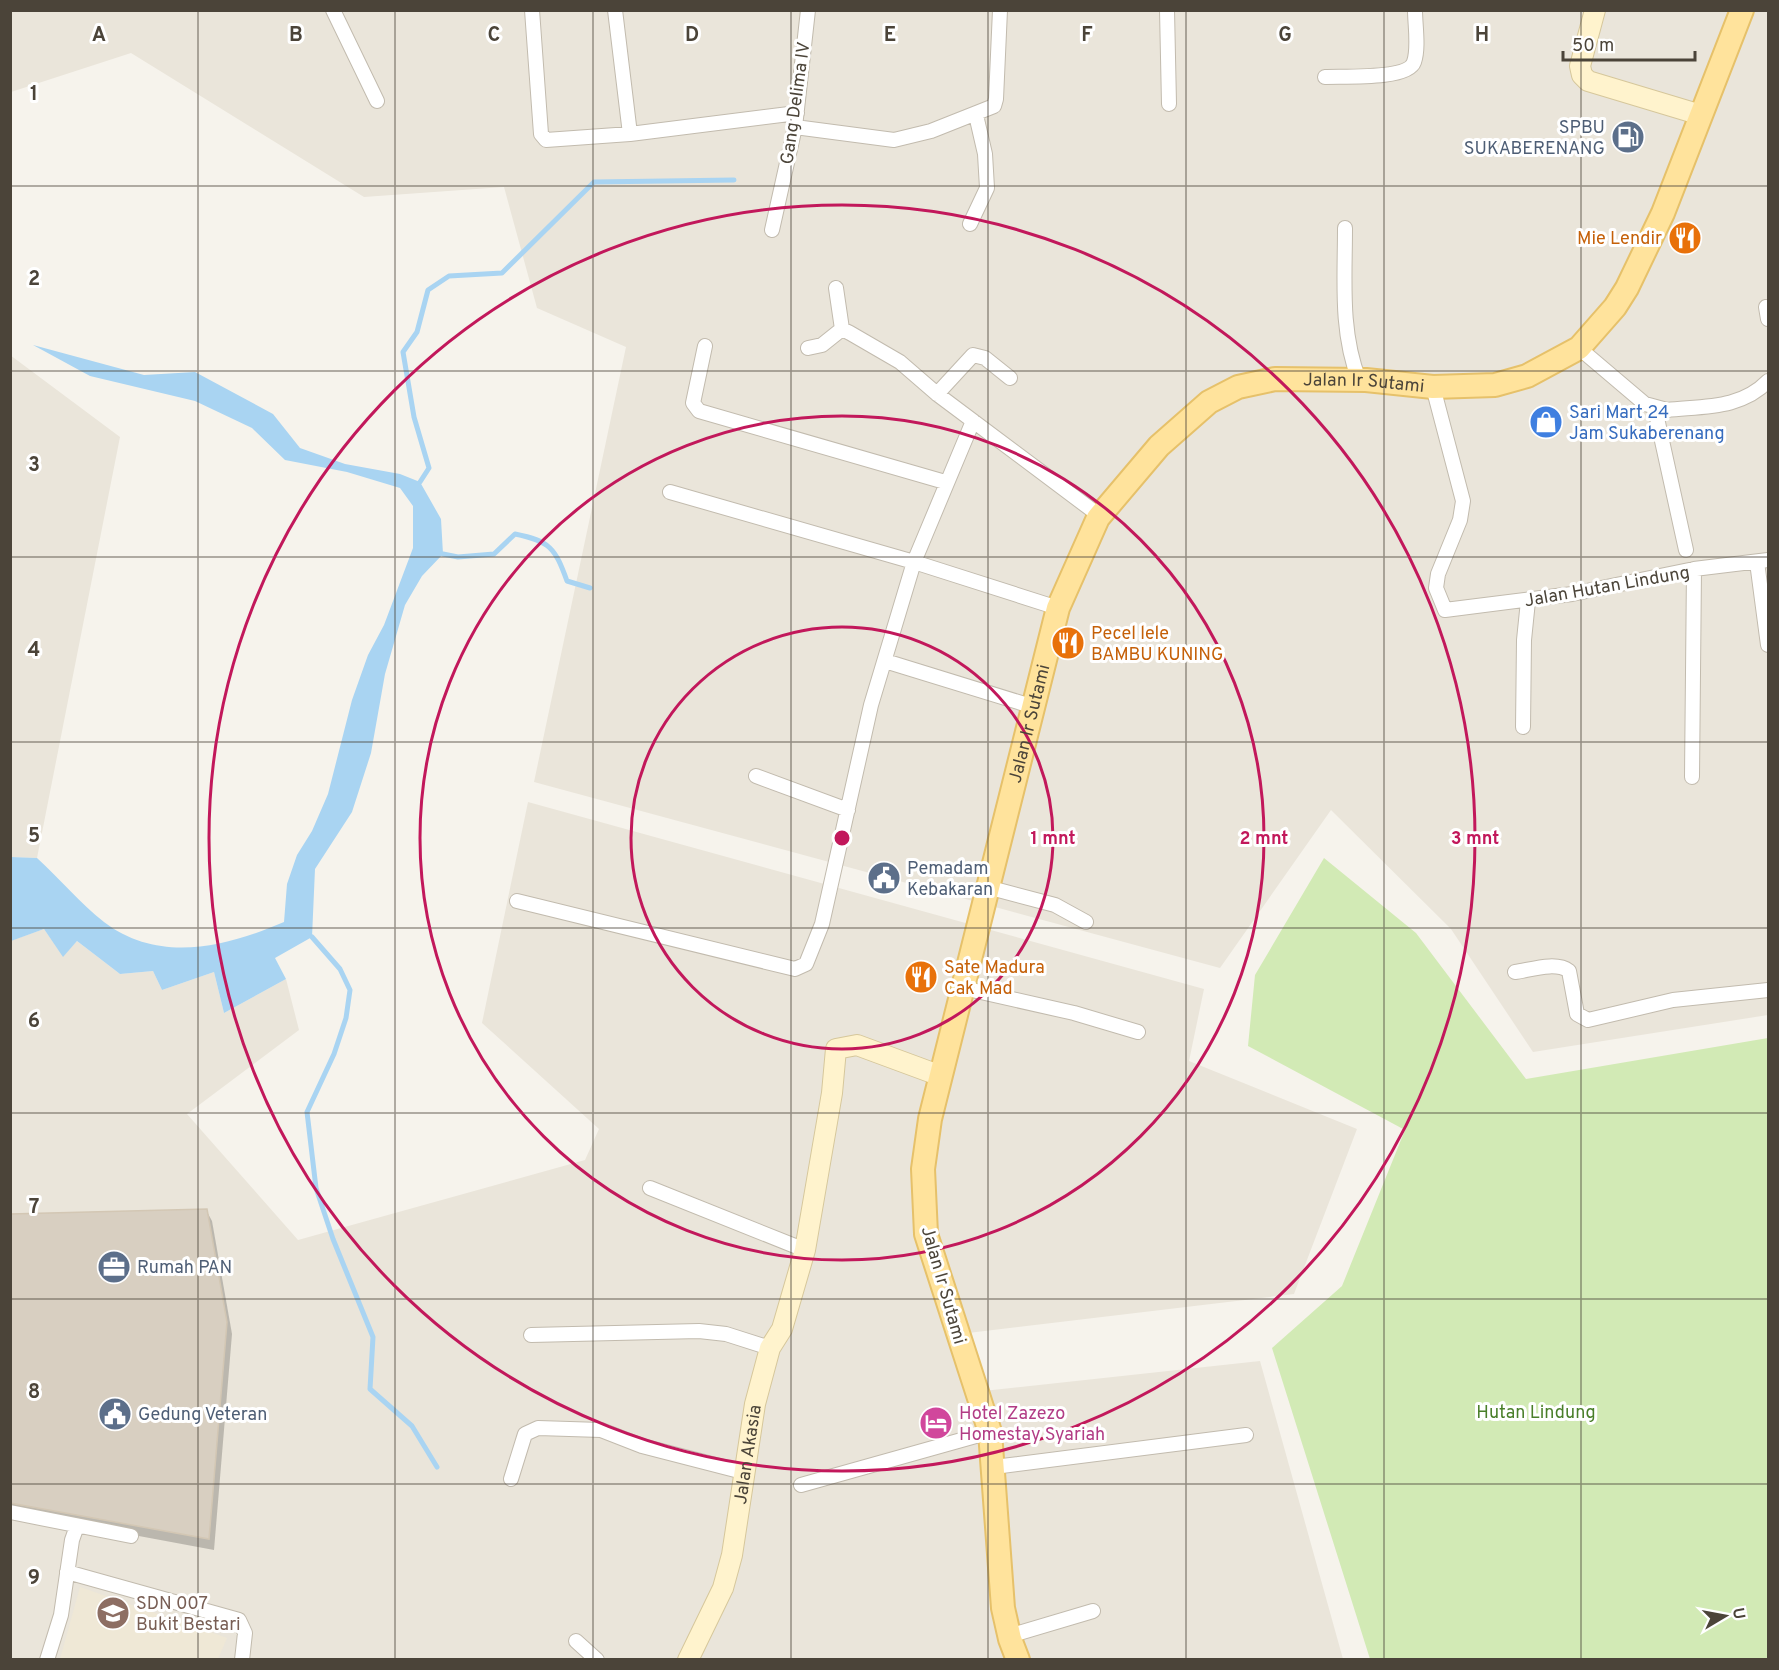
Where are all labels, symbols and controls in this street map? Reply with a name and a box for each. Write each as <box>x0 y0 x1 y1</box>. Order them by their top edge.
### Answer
text: A <box>92 23 106 49</box>
text: B <box>289 23 303 49</box>
text: C <box>488 23 500 49</box>
text: D <box>685 23 699 49</box>
text: E <box>884 23 896 49</box>
text: F <box>1081 23 1093 49</box>
text: G <box>1278 23 1292 49</box>
text: H <box>1475 23 1489 49</box>
scale bar <box>1563 24 1695 62</box>
text: 50 m <box>1572 35 1614 58</box>
street label: Gang Delima IV <box>776 40 816 166</box>
text: 1 <box>30 82 38 108</box>
place label: SPBU SUKABERENANG <box>1464 117 1605 161</box>
fuel station icon: SPBU SUKABERENANG <box>1610 119 1646 155</box>
restaurant icon: Mie Lendir <box>1667 220 1703 256</box>
place label: Mie Lendir <box>1577 228 1662 251</box>
text: 2 <box>28 267 40 293</box>
street label: Jalan Ir Sutami <box>1303 369 1425 399</box>
place label: Sari Mart 24 Jam Sukaberenang <box>1569 402 1725 446</box>
shop icon: Sari Mart 24 Jam Sukaberenang <box>1528 404 1564 440</box>
text: 3 <box>28 453 40 479</box>
street label: Jalan Hutan Lindung <box>1523 562 1692 613</box>
place label: Pecel lele BAMBU KUNING <box>1091 623 1223 667</box>
restaurant icon: Pecel lele BAMBU KUNING <box>1050 625 1086 661</box>
text: 4 <box>28 638 40 664</box>
street label: Jalan Ir Sutami <box>1005 662 1056 786</box>
text: 5 <box>28 824 40 850</box>
centre of rings <box>832 828 852 848</box>
text: 1 mnt <box>1030 828 1076 851</box>
text: 2 mnt <box>1240 828 1288 851</box>
text: 3 mnt <box>1451 828 1499 851</box>
place label: Pemadam Kebakaran <box>907 858 993 902</box>
public building icon: Pemadam Kebakaran <box>866 860 902 896</box>
place label: Sate Madura Cak Mad <box>944 957 1045 1001</box>
restaurant icon: Sate Madura Cak Mad <box>903 959 939 995</box>
text: 6 <box>28 1009 40 1035</box>
text: 7 <box>29 1195 39 1221</box>
street label: Jalan Ir Sutami <box>915 1224 970 1347</box>
office icon: Rumah PAN <box>96 1249 132 1285</box>
place label: Rumah PAN <box>137 1257 232 1280</box>
text: 8 <box>28 1380 40 1406</box>
public building icon: Gedung Veteran <box>97 1396 133 1432</box>
park label: Hutan Lindung <box>1476 1402 1596 1425</box>
street label: Jalan Akasia <box>730 1403 768 1506</box>
place label: Hotel Zazezo Homestay Syariah <box>959 1403 1105 1447</box>
place label: Gedung Veteran <box>138 1404 267 1427</box>
hotel icon: Hotel Zazezo Homestay Syariah <box>918 1405 954 1441</box>
text: 9 <box>28 1566 40 1592</box>
north arrow <box>1695 1586 1755 1646</box>
place label: SDN 007 Bukit Bestari <box>136 1593 241 1637</box>
school or university icon: SDN 007 Bukit Bestari <box>95 1595 131 1631</box>
text: U <box>1727 1606 1749 1621</box>

